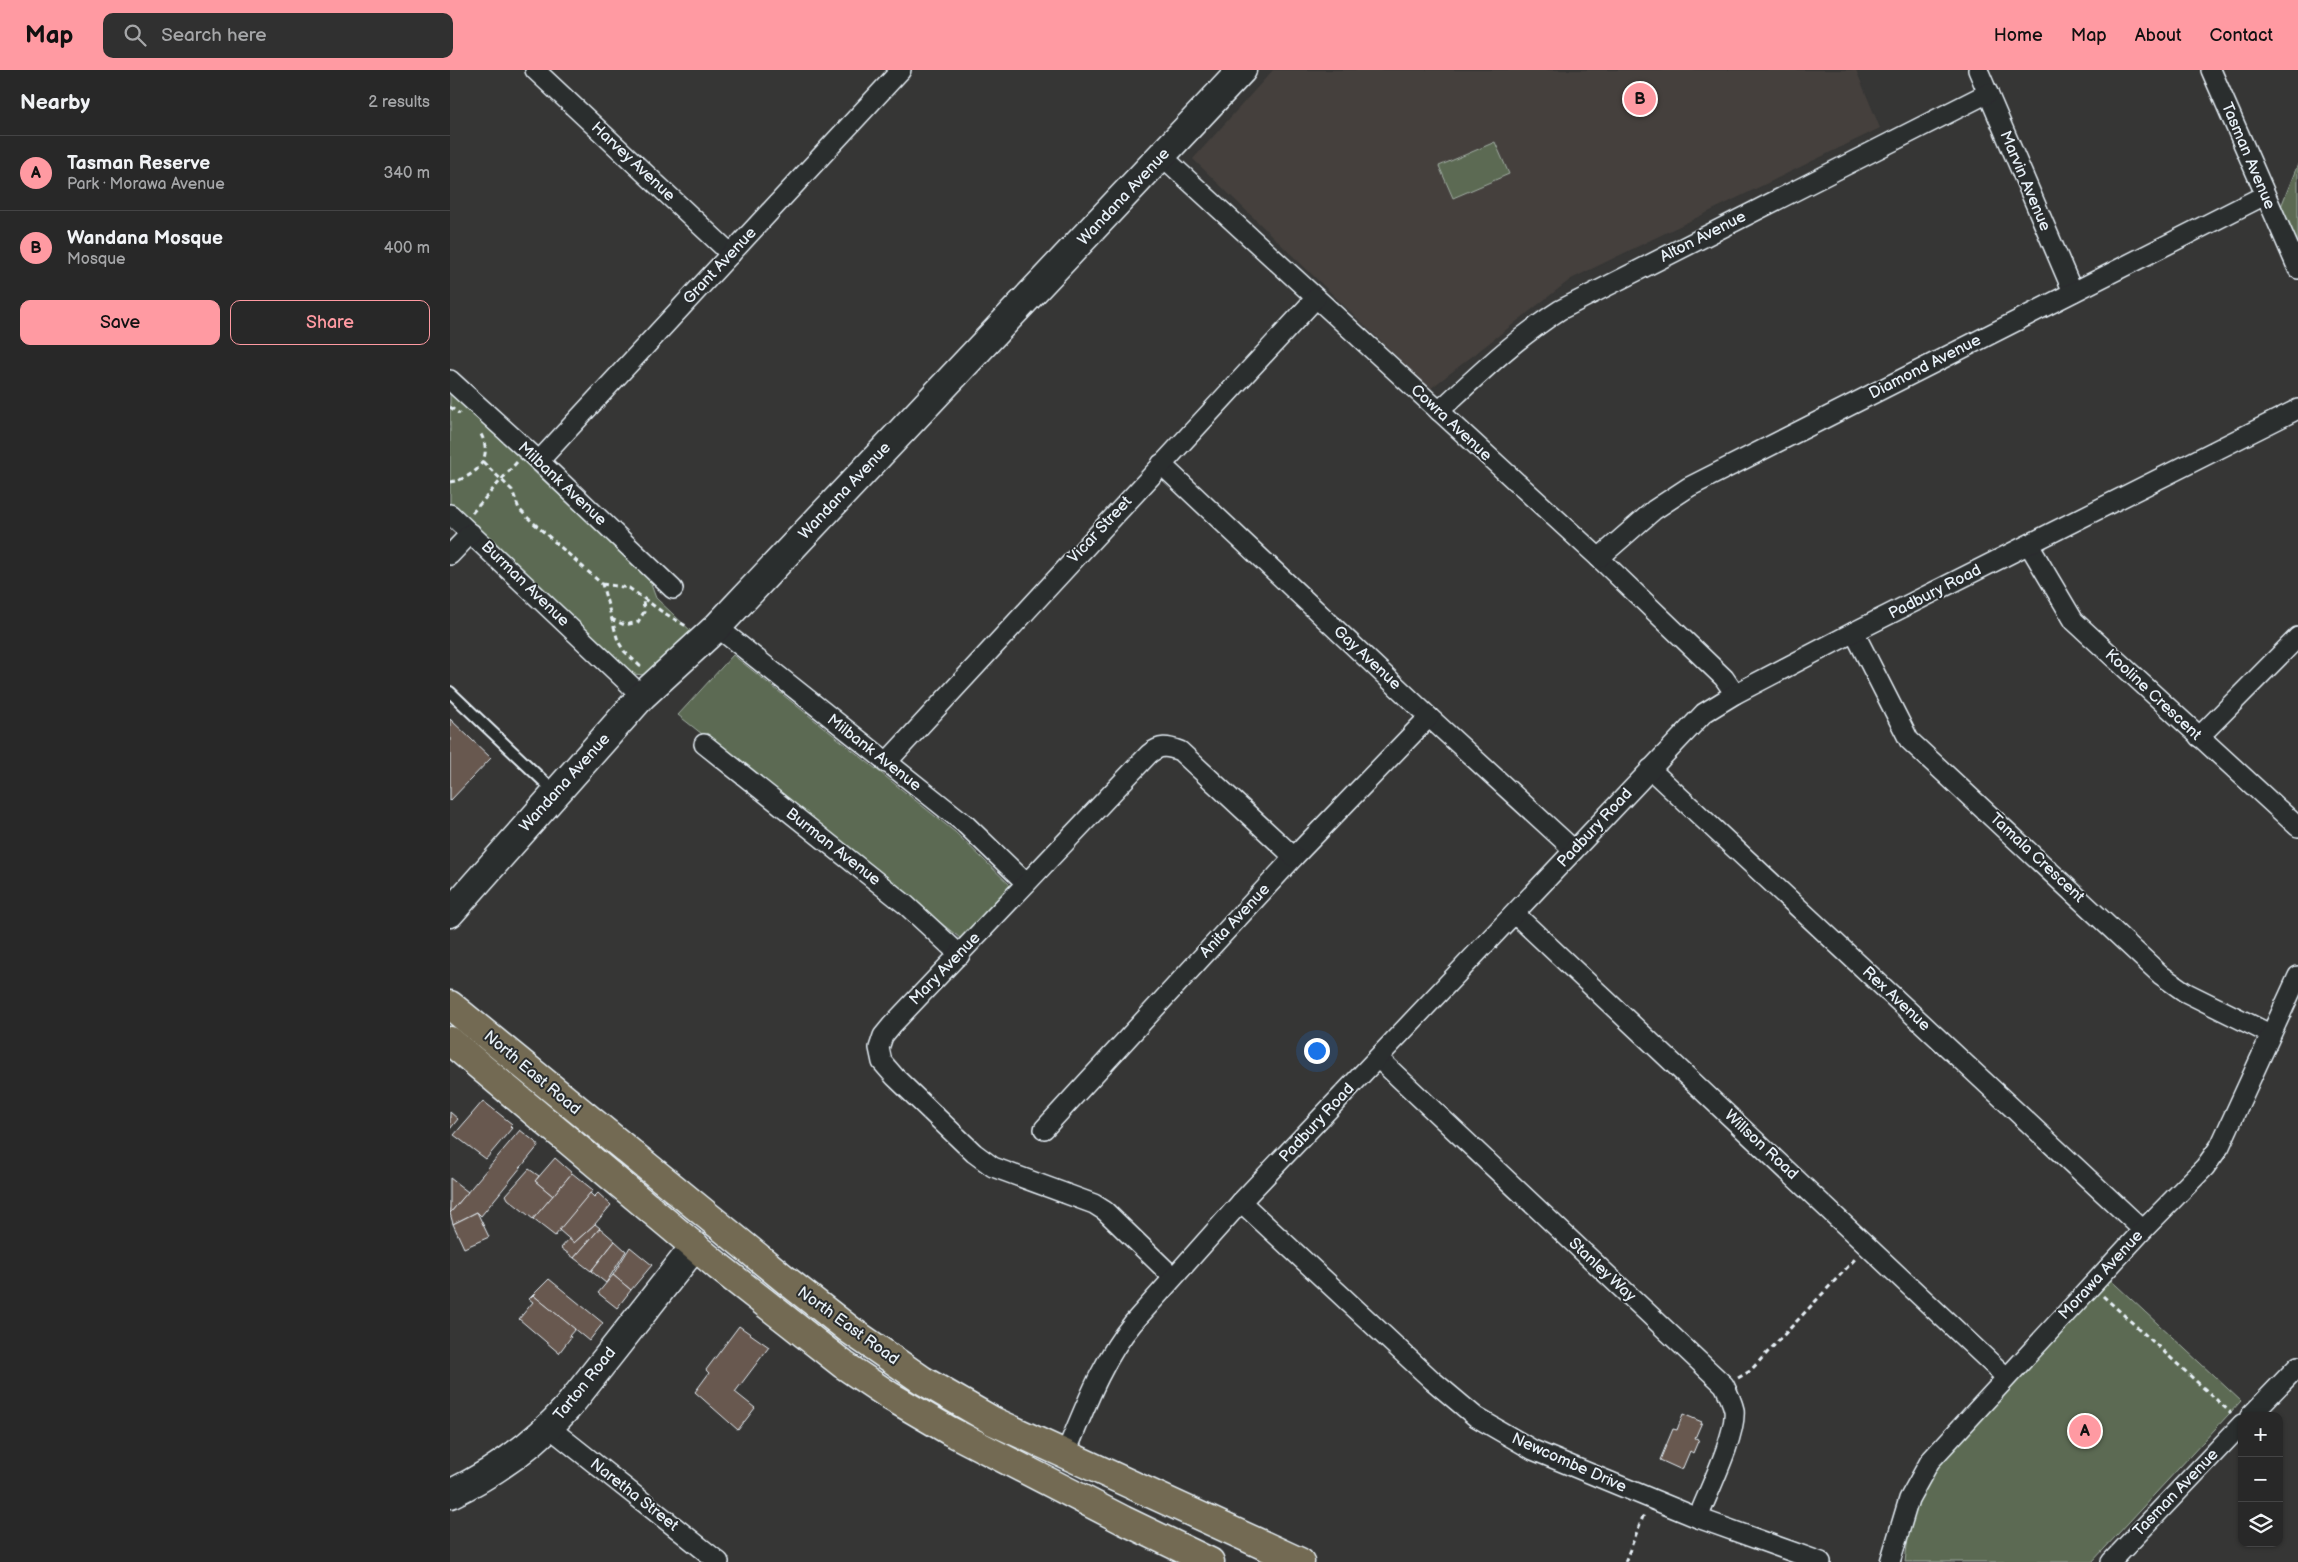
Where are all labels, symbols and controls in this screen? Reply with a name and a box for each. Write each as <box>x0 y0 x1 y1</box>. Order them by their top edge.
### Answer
search box <box>103 13 453 58</box>
text: Map <box>25 21 73 50</box>
icon: search <box>121 21 149 49</box>
text: Search here <box>161 24 267 47</box>
text: Home <box>1994 25 2043 46</box>
text: Map <box>2071 25 2107 46</box>
text: About <box>2135 25 2182 46</box>
text: Contact <box>2210 25 2273 46</box>
pin: B <box>1624 80 1656 118</box>
text: Nearby <box>20 90 90 115</box>
text: 2 results <box>368 93 430 112</box>
street label: Tasman Avenue <box>2217 100 2279 213</box>
street label: Harvey Avenue <box>587 118 679 206</box>
street label: Marvin Avenue <box>1995 128 2055 234</box>
street label: Wandana Avenue <box>1074 144 1174 250</box>
text: Tasman Reserve <box>67 152 210 175</box>
text: A <box>31 164 41 183</box>
text: 340 m <box>383 164 430 183</box>
text: Park · Morawa Avenue <box>67 175 225 194</box>
street label: Alton Avenue <box>1657 207 1750 267</box>
street label: Grant Avenue <box>679 223 761 308</box>
text: Wandana Mosque <box>67 227 223 250</box>
text: B <box>30 239 42 258</box>
text: 400 m <box>384 239 430 258</box>
text: Mosque <box>67 250 126 269</box>
button: Save <box>20 300 220 345</box>
button: Share <box>230 300 430 345</box>
street label: Diamond Avenue <box>1866 330 1985 403</box>
street label: Cowra Avenue <box>1407 381 1496 466</box>
street label: Milbank Avenue <box>514 438 611 530</box>
street label: Wandana Avenue <box>795 438 895 544</box>
street label: Vicar Street <box>1064 492 1136 568</box>
street label: Burman Avenue <box>477 537 573 631</box>
street label: Padbury Road <box>1886 561 1984 623</box>
street label: Gay Avenue <box>1329 622 1405 694</box>
street label: Kooline Crescent <box>2101 646 2205 745</box>
street label: Milbank Avenue <box>823 710 925 796</box>
street label: Wandana Avenue <box>516 729 615 836</box>
street label: Padbury Road <box>1554 785 1636 871</box>
street label: Burman Avenue <box>782 804 885 890</box>
street label: Tamala Crescent <box>1986 809 2088 907</box>
street label: Anita Avenue <box>1196 880 1274 962</box>
street label: Mary Avenue <box>906 928 985 1009</box>
street label: Rex Avenue <box>1858 963 1934 1036</box>
street label: North East Road <box>480 1027 584 1119</box>
your location <box>1304 1038 1330 1064</box>
street label: Padbury Road <box>1276 1080 1358 1166</box>
street label: Willson Road <box>1720 1106 1802 1184</box>
street label: Morawa Avenue <box>2055 1226 2148 1324</box>
street label: Stanley Way <box>1565 1234 1640 1306</box>
street label: North East Road <box>794 1283 902 1369</box>
street label: Tarton Road <box>550 1344 620 1424</box>
pin: A <box>2069 1412 2101 1450</box>
map controls <box>2238 1412 2283 1547</box>
button: + <box>2238 1412 2283 1457</box>
street label: Newcombe Drive <box>1509 1429 1630 1497</box>
street label: Tasman Avenue <box>2129 1445 2223 1541</box>
street label: Naretha Street <box>586 1455 682 1535</box>
button: − <box>2238 1457 2283 1502</box>
button: layers <box>2238 1502 2283 1547</box>

